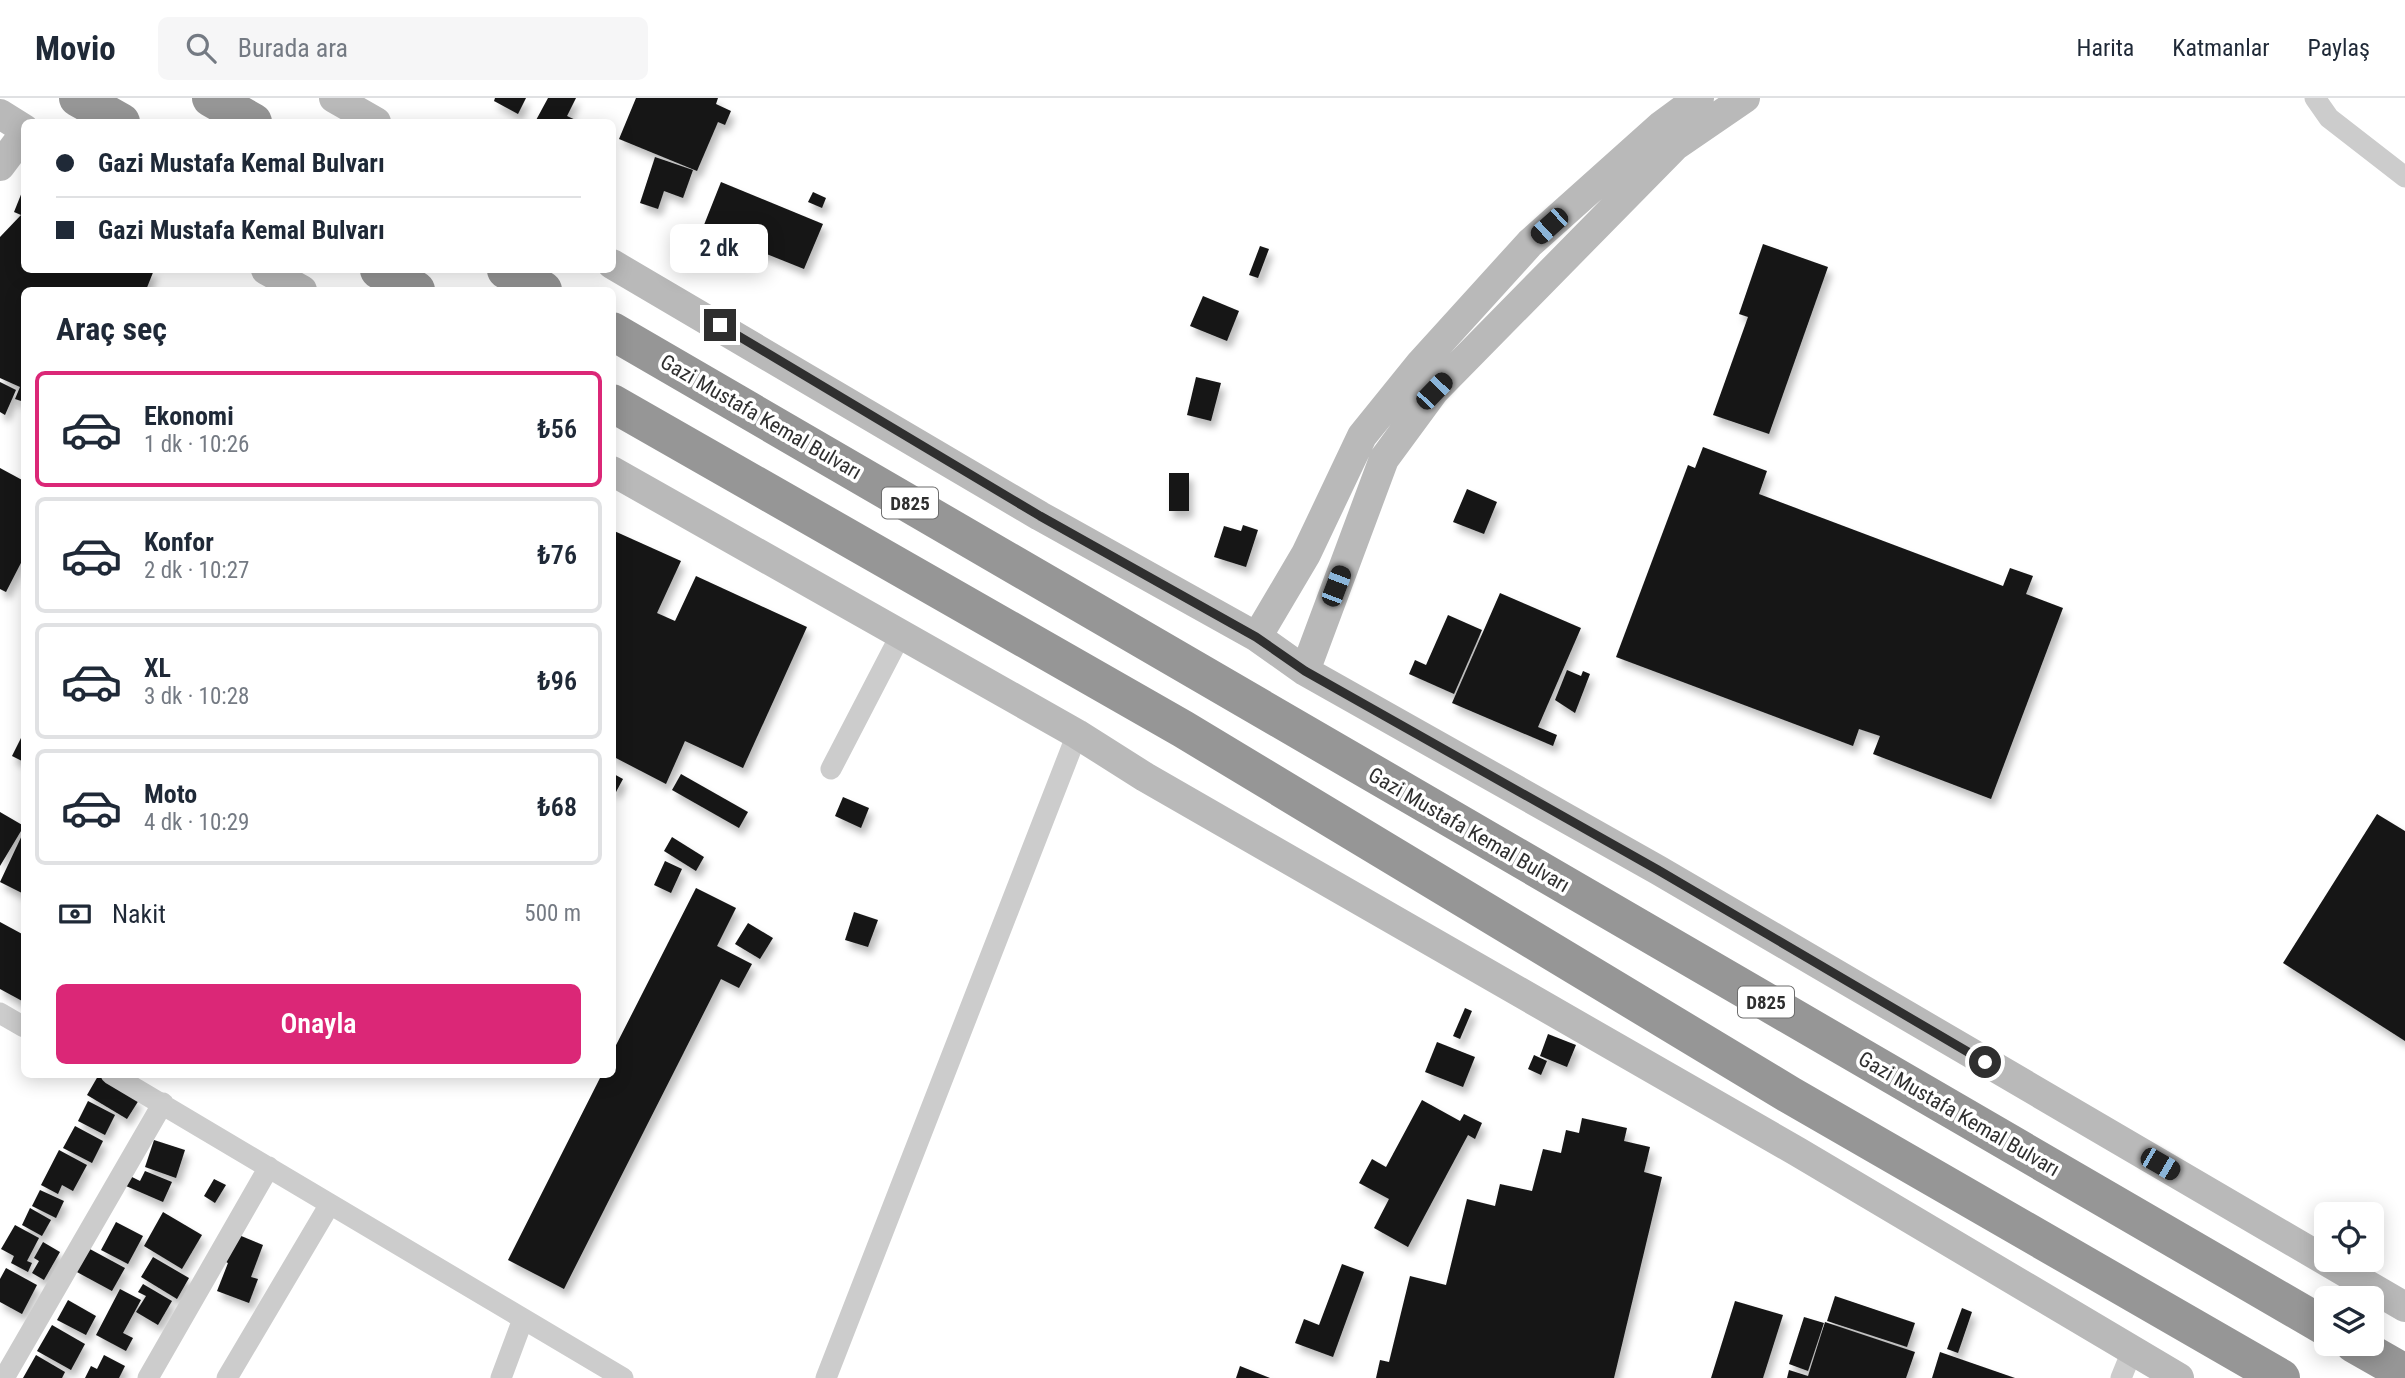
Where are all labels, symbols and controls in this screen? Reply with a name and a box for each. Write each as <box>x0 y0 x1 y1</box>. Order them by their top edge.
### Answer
search box <box>158 17 648 80</box>
text: Movio <box>35 29 116 68</box>
icon: search <box>182 29 220 67</box>
text: Burada ara <box>238 33 348 63</box>
text: Harita <box>2077 34 2134 62</box>
text: Katmanlar <box>2172 34 2270 62</box>
text: Paylaş <box>2308 34 2370 62</box>
text: Gazi Mustafa Kemal Bulvarı <box>98 148 385 178</box>
car <box>1527 204 1572 248</box>
text: Gazi Mustafa Kemal Bulvarı <box>98 215 385 245</box>
callout: 2 dk <box>671 224 769 272</box>
text: 2 dk <box>699 235 739 262</box>
route end <box>704 309 736 341</box>
text: Araç seç <box>56 310 167 348</box>
street label: Gazi Mustafa Kemal Bulvarı <box>656 350 866 484</box>
car <box>1412 369 1457 413</box>
icon: car <box>60 398 123 461</box>
text: Ekonomi <box>144 401 234 431</box>
text: ₺56 <box>537 414 577 444</box>
text: 1 dk · 10:26 <box>144 431 249 458</box>
road number: D825 <box>882 488 938 518</box>
icon: car <box>60 524 123 587</box>
text: Konfor <box>144 527 214 557</box>
text: ₺76 <box>537 540 577 570</box>
text: 2 dk · 10:27 <box>144 557 249 584</box>
car <box>1319 563 1354 609</box>
icon: car <box>60 650 123 713</box>
text: XL <box>144 653 171 683</box>
text: ₺96 <box>537 666 577 696</box>
text: 3 dk · 10:28 <box>144 683 249 710</box>
street label: Gazi Mustafa Kemal Bulvarı <box>1364 763 1574 897</box>
icon: car <box>60 776 123 839</box>
text: Moto <box>144 779 197 809</box>
text: ₺68 <box>537 792 577 822</box>
text: 4 dk · 10:29 <box>144 809 249 836</box>
icon: cash <box>56 895 94 933</box>
text: Nakit <box>112 899 166 929</box>
text: 500 m <box>524 900 581 927</box>
button: Onayla <box>56 984 581 1064</box>
road number: D825 <box>1738 986 1794 1018</box>
route start <box>1969 1046 2001 1078</box>
street label: Gazi Mustafa Kemal Bulvarı <box>1854 1047 2064 1181</box>
car <box>2137 1144 2184 1184</box>
map controls <box>2314 1202 2384 1356</box>
button: locate <box>2314 1202 2384 1272</box>
button: layers <box>2314 1286 2384 1356</box>

